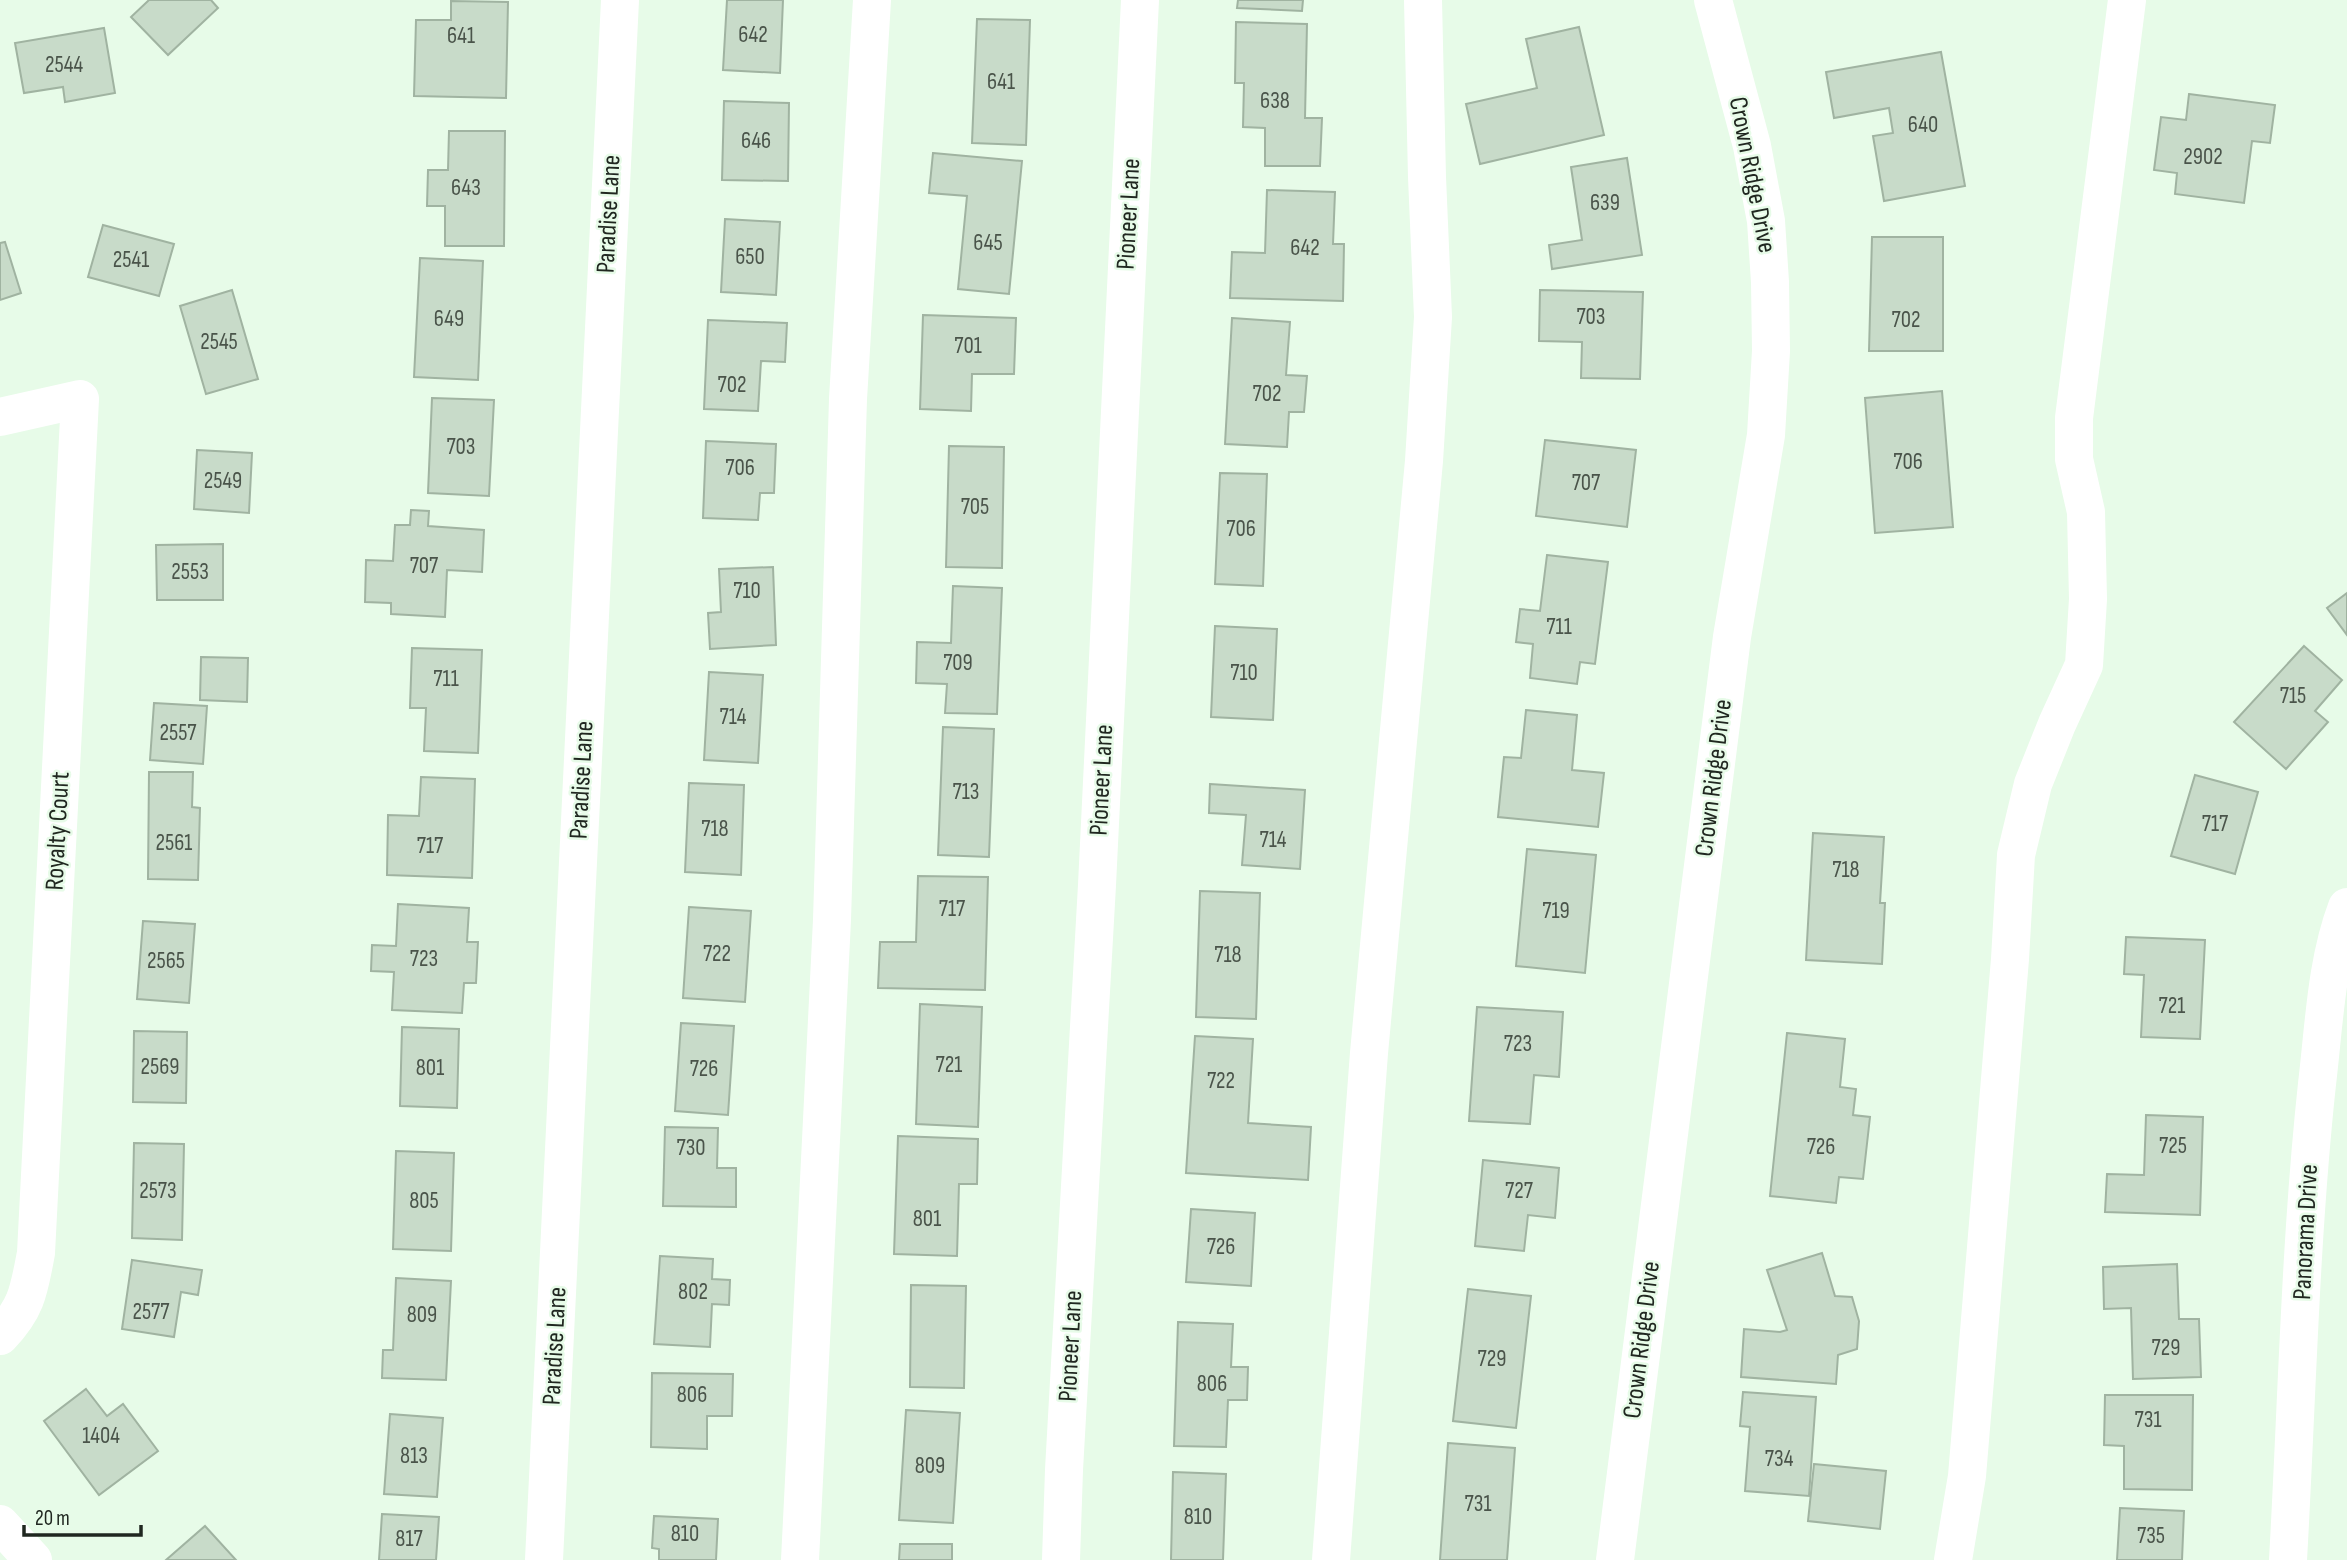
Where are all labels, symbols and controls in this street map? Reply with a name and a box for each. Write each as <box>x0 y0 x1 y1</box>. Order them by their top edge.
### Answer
house number: 642 <box>738 21 768 49</box>
house number: 641 <box>447 22 475 50</box>
house number: 2544 <box>45 51 83 79</box>
house number: 641 <box>987 68 1015 96</box>
house number: 638 <box>1260 87 1290 115</box>
street label: Crown Ridge Drive <box>1722 94 1782 256</box>
house number: 640 <box>1908 111 1938 139</box>
house number: 646 <box>741 127 771 155</box>
house number: 2902 <box>2183 143 2223 171</box>
street label: Paradise Lane <box>590 154 628 274</box>
street label: Pioneer Lane <box>1111 158 1147 270</box>
house number: 643 <box>451 174 481 202</box>
house number: 639 <box>1590 189 1620 217</box>
house number: 645 <box>973 229 1003 257</box>
house number: 642 <box>1290 234 1320 262</box>
house number: 650 <box>735 243 765 271</box>
house number: 2541 <box>113 246 149 274</box>
house number: 703 <box>1576 303 1606 331</box>
house number: 649 <box>434 305 464 333</box>
house number: 702 <box>1892 306 1920 334</box>
house number: 2545 <box>200 328 238 356</box>
house number: 701 <box>954 332 982 360</box>
house number: 702 <box>718 371 746 399</box>
house number: 702 <box>1253 380 1281 408</box>
house number: 703 <box>446 433 476 461</box>
house number: 706 <box>1893 448 1923 476</box>
house number: 706 <box>725 454 755 482</box>
house number: 2549 <box>204 467 242 495</box>
house number: 707 <box>1572 469 1600 497</box>
house number: 705 <box>961 493 989 521</box>
house number: 706 <box>1226 515 1256 543</box>
house number: 707 <box>410 552 438 580</box>
house number: 2553 <box>171 558 209 586</box>
house number: 710 <box>733 577 761 605</box>
house number: 711 <box>1546 613 1572 641</box>
house number: 709 <box>943 649 973 677</box>
house number: 710 <box>1230 659 1258 687</box>
house number: 711 <box>433 665 459 693</box>
house number: 715 <box>2280 682 2306 710</box>
street label: Crown Ridge Drive <box>1689 698 1739 858</box>
house number: 714 <box>720 703 747 731</box>
house number: 2557 <box>159 719 197 747</box>
street label: Paradise Lane <box>563 720 601 840</box>
street label: Pioneer Lane <box>1084 724 1120 836</box>
street label: Royalty Court <box>39 771 77 891</box>
house number: 713 <box>953 778 979 806</box>
house number: 717 <box>2202 810 2228 838</box>
house number: 718 <box>701 815 729 843</box>
house number: 714 <box>1260 826 1287 854</box>
house number: 2561 <box>156 829 192 857</box>
house number: 717 <box>417 832 443 860</box>
house number: 718 <box>1832 856 1860 884</box>
house number: 717 <box>939 895 965 923</box>
house number: 719 <box>1542 897 1570 925</box>
house number: 722 <box>703 940 731 968</box>
house number: 718 <box>1214 941 1242 969</box>
house number: 723 <box>410 945 438 973</box>
house number: 2565 <box>147 947 185 975</box>
house number: 721 <box>2159 992 2185 1020</box>
house number: 723 <box>1504 1030 1532 1058</box>
house number: 721 <box>936 1051 962 1079</box>
house number: 2569 <box>141 1053 179 1081</box>
house number: 801 <box>416 1054 444 1082</box>
house number: 726 <box>690 1055 718 1083</box>
house number: 722 <box>1207 1067 1235 1095</box>
house number: 725 <box>2159 1132 2187 1160</box>
house number: 726 <box>1807 1133 1835 1161</box>
house number: 730 <box>676 1134 706 1162</box>
street label: Panorama Drive <box>2287 1163 2325 1301</box>
house number: 2573 <box>139 1177 177 1205</box>
house number: 727 <box>1505 1177 1533 1205</box>
house number: 805 <box>409 1187 439 1215</box>
house number: 801 <box>913 1205 941 1233</box>
house number: 726 <box>1207 1233 1235 1261</box>
street label: Crown Ridge Drive <box>1617 1260 1667 1420</box>
house number: 802 <box>678 1278 708 1306</box>
street label: Paradise Lane <box>536 1286 574 1406</box>
street label: Pioneer Lane <box>1053 1290 1089 1402</box>
house number: 2577 <box>132 1298 170 1326</box>
house number: 809 <box>407 1301 437 1329</box>
house number: 729 <box>2152 1334 2180 1362</box>
house number: 729 <box>1478 1345 1506 1373</box>
house number: 806 <box>1197 1370 1227 1398</box>
house number: 806 <box>677 1381 707 1409</box>
house number: 731 <box>2135 1406 2161 1434</box>
house number: 1404 <box>82 1422 120 1450</box>
house number: 813 <box>400 1442 428 1470</box>
house number: 734 <box>1765 1445 1794 1473</box>
house number: 809 <box>915 1452 945 1480</box>
house number: 731 <box>1465 1490 1491 1518</box>
scale bar <box>24 1494 142 1538</box>
house number: 810 <box>1184 1503 1212 1531</box>
text: 20 m <box>35 1506 70 1531</box>
house number: 810 <box>671 1520 699 1548</box>
house number: 735 <box>2137 1522 2165 1550</box>
house number: 817 <box>395 1525 423 1553</box>

